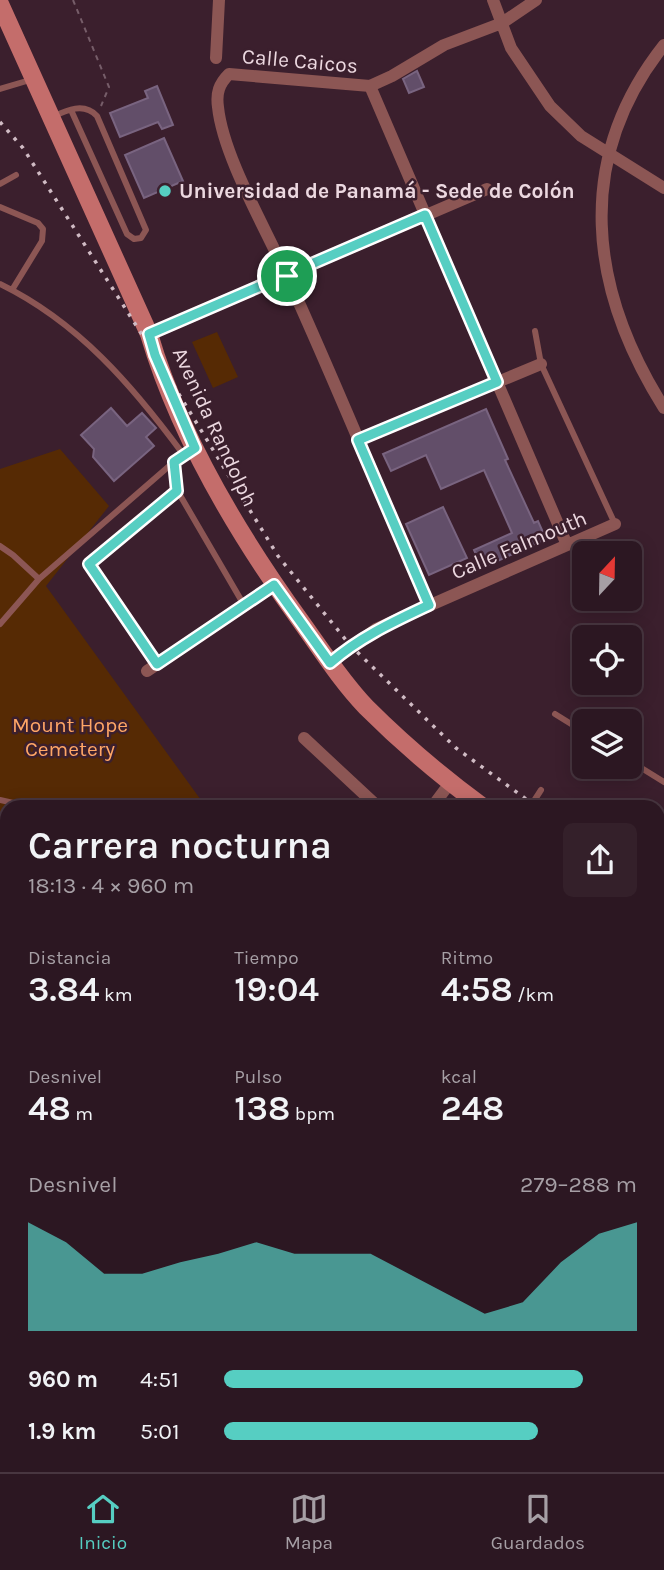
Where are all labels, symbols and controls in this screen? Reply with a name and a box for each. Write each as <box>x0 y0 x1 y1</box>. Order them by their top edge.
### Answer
street label: Calle Caicos <box>241 44 359 78</box>
place label: Universidad de Panamá - Sede de Colón <box>179 179 575 203</box>
marker: Universidad de Panamá - Sede de Colón <box>157 183 173 199</box>
pin <box>257 246 317 306</box>
icon: arrive <box>268 257 306 295</box>
street label: Avenida Randolph <box>168 344 262 510</box>
street label: Calle Falmouth <box>448 506 590 584</box>
north arrow <box>572 541 642 611</box>
map controls <box>572 541 642 779</box>
button: locate <box>572 625 642 695</box>
button: layers <box>572 709 642 779</box>
park label: Mount Hope Cemetery <box>12 713 128 761</box>
text: Carrera nocturna <box>28 823 332 868</box>
button: share <box>563 823 637 897</box>
text: 18:13 · 4 × 960 m <box>28 872 194 899</box>
text: Distancia <box>28 947 111 969</box>
text: Tiempo <box>234 947 299 969</box>
text: Ritmo <box>441 947 493 969</box>
text: 3.84 <box>28 969 99 1010</box>
text: 19:04 <box>234 969 319 1010</box>
text: 4:58 <box>441 969 513 1010</box>
text: km <box>99 984 132 1006</box>
text: /km <box>513 984 554 1006</box>
text: Desnivel <box>28 1066 102 1088</box>
text: Pulso <box>234 1066 282 1088</box>
text: kcal <box>441 1066 477 1088</box>
text: 48 <box>28 1088 71 1129</box>
text: 138 <box>234 1088 290 1129</box>
text: 248 <box>441 1088 504 1129</box>
text: m <box>71 1103 93 1125</box>
text: bpm <box>290 1103 335 1125</box>
text: Desnivel <box>28 1171 118 1198</box>
text: 279–288 m <box>520 1171 637 1198</box>
text: 960 m <box>28 1366 98 1393</box>
text: 4:51 <box>140 1366 179 1393</box>
text: 1.9 km <box>28 1418 96 1445</box>
text: 5:01 <box>140 1418 180 1445</box>
tab: Inicio <box>79 1490 127 1554</box>
tab: Mapa <box>285 1490 333 1554</box>
tab: Guardados <box>491 1490 585 1554</box>

